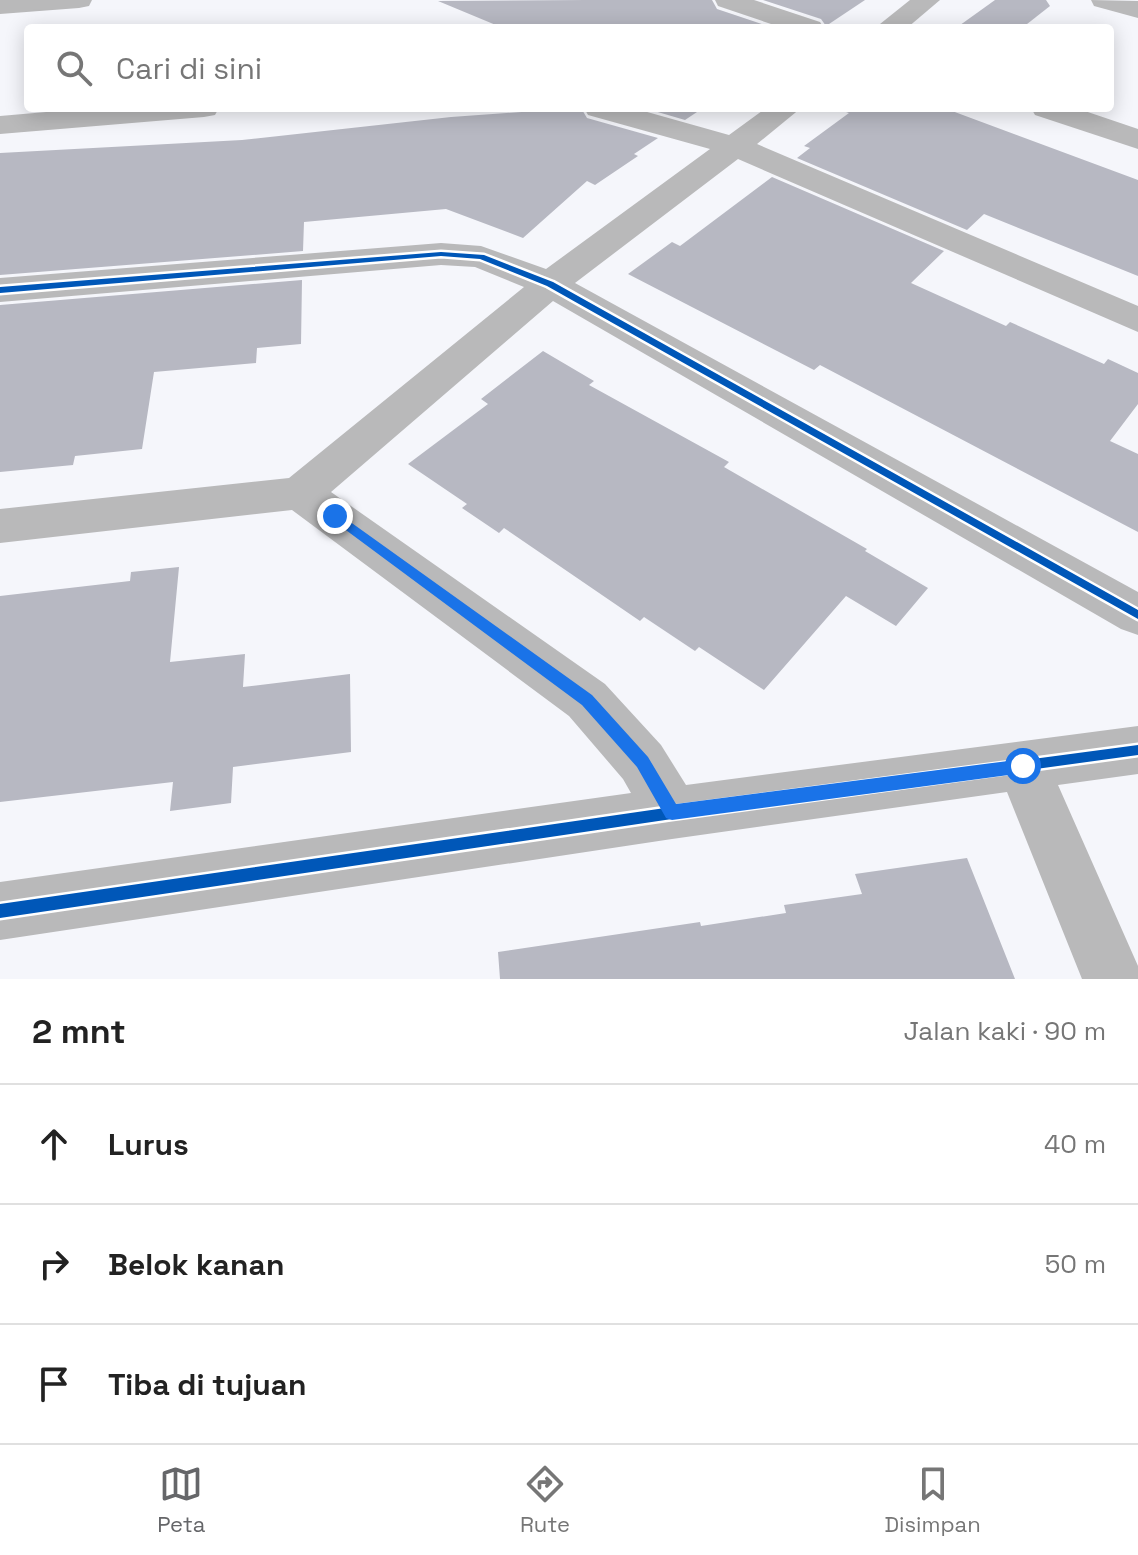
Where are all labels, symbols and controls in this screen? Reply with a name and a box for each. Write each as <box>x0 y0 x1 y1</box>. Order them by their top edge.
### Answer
search box <box>24 24 1114 112</box>
icon: search <box>52 46 96 90</box>
text: Cari di sini <box>116 49 262 88</box>
route end <box>317 498 353 534</box>
route start <box>1005 748 1041 784</box>
text: 2 mnt <box>32 1010 126 1053</box>
text: Jalan kaki · 90 m <box>903 1014 1106 1048</box>
icon: ahead <box>32 1122 76 1166</box>
text: Lurus <box>108 1125 189 1164</box>
text: 40 m <box>1044 1127 1106 1161</box>
icon: right <box>32 1242 76 1286</box>
text: Belok kanan <box>108 1245 284 1284</box>
text: 50 m <box>1045 1247 1106 1281</box>
icon: arrive <box>32 1362 76 1406</box>
text: Tiba di tujuan <box>108 1365 307 1404</box>
tab: Peta <box>157 1462 205 1538</box>
tab: Rute <box>520 1462 570 1538</box>
tab: Disimpan <box>885 1462 981 1538</box>

